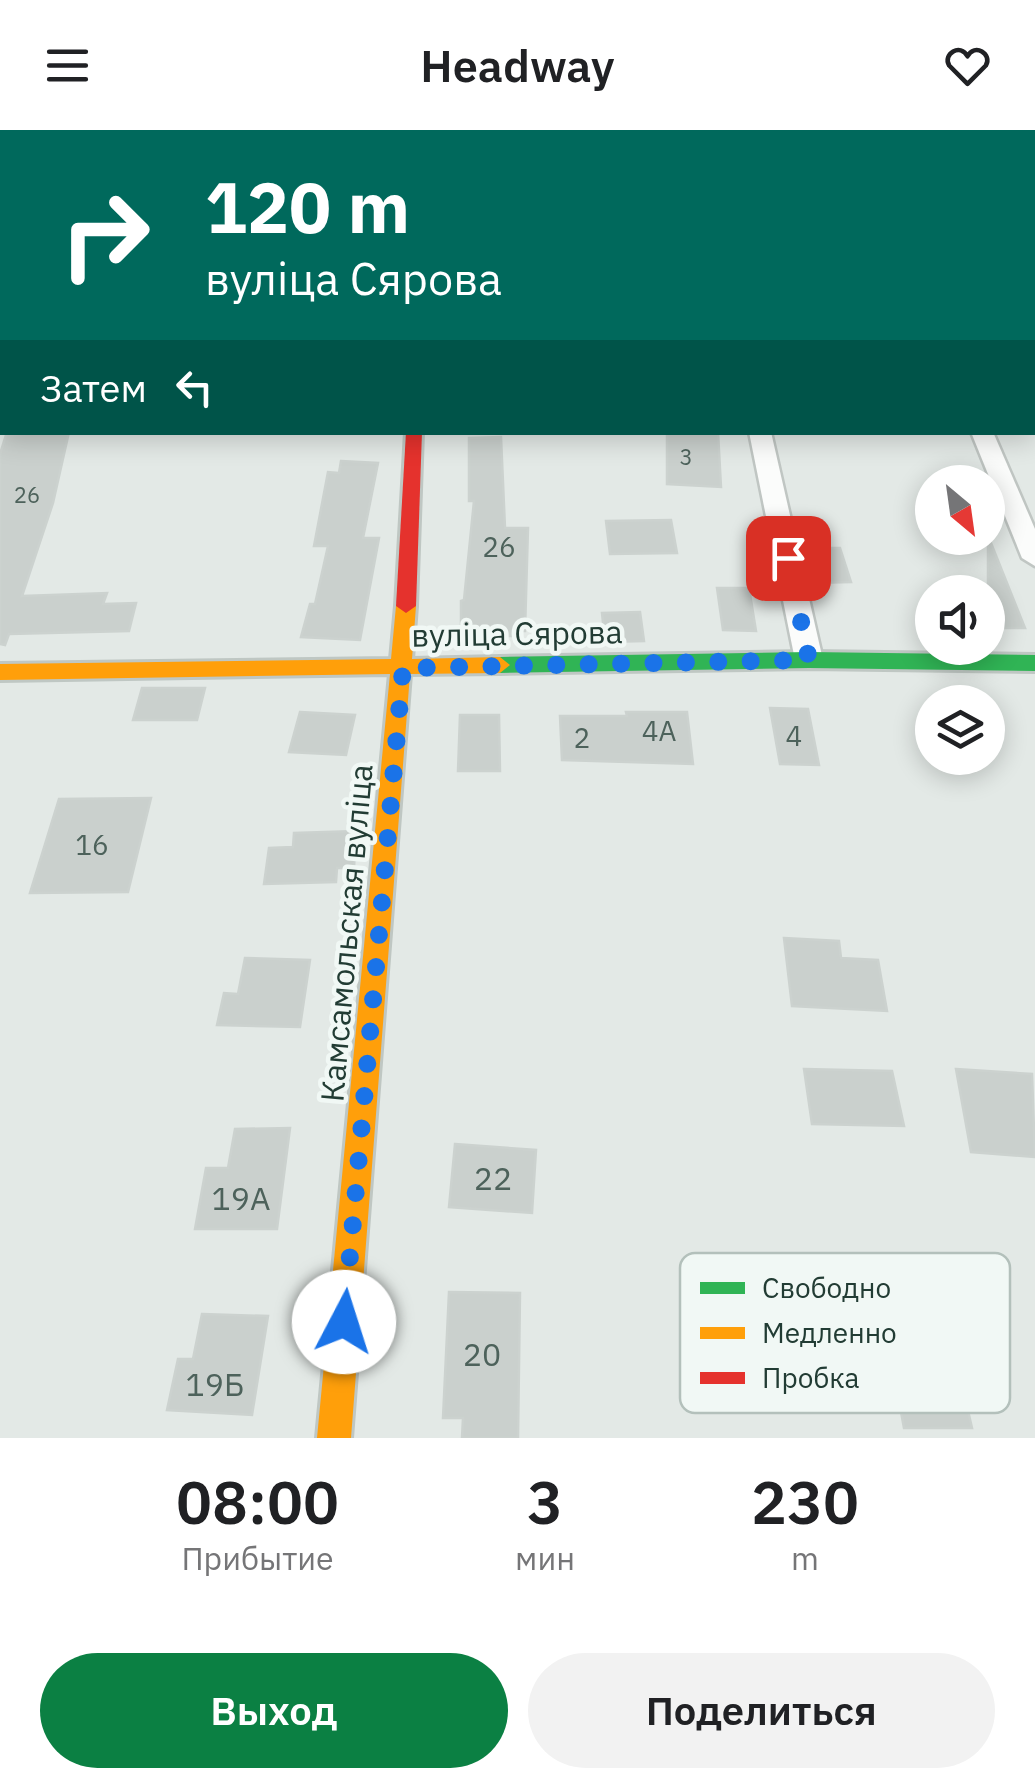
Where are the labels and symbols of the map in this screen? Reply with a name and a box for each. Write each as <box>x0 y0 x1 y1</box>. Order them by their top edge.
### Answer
house number: 3 <box>679 442 693 471</box>
north arrow <box>915 465 1005 555</box>
house number: 26 <box>14 480 40 509</box>
pin <box>746 516 831 601</box>
house number: 26 <box>482 528 516 565</box>
street label: вуліца Сярова <box>411 610 623 656</box>
house number: 4А <box>642 712 676 749</box>
house number: 4 <box>786 717 802 754</box>
house number: 2 <box>574 719 590 756</box>
street label: Камсамольская вуліца <box>310 762 382 1104</box>
house number: 16 <box>75 826 109 863</box>
house number: 22 <box>474 1157 512 1199</box>
house number: 19А <box>212 1177 270 1219</box>
legend <box>680 1253 1010 1413</box>
text: Свободно <box>762 1269 891 1306</box>
position arrow <box>292 1270 396 1374</box>
text: Медленно <box>762 1314 897 1351</box>
house number: 20 <box>463 1333 501 1375</box>
text: Пробка <box>762 1359 859 1396</box>
house number: 19Б <box>186 1363 244 1405</box>

